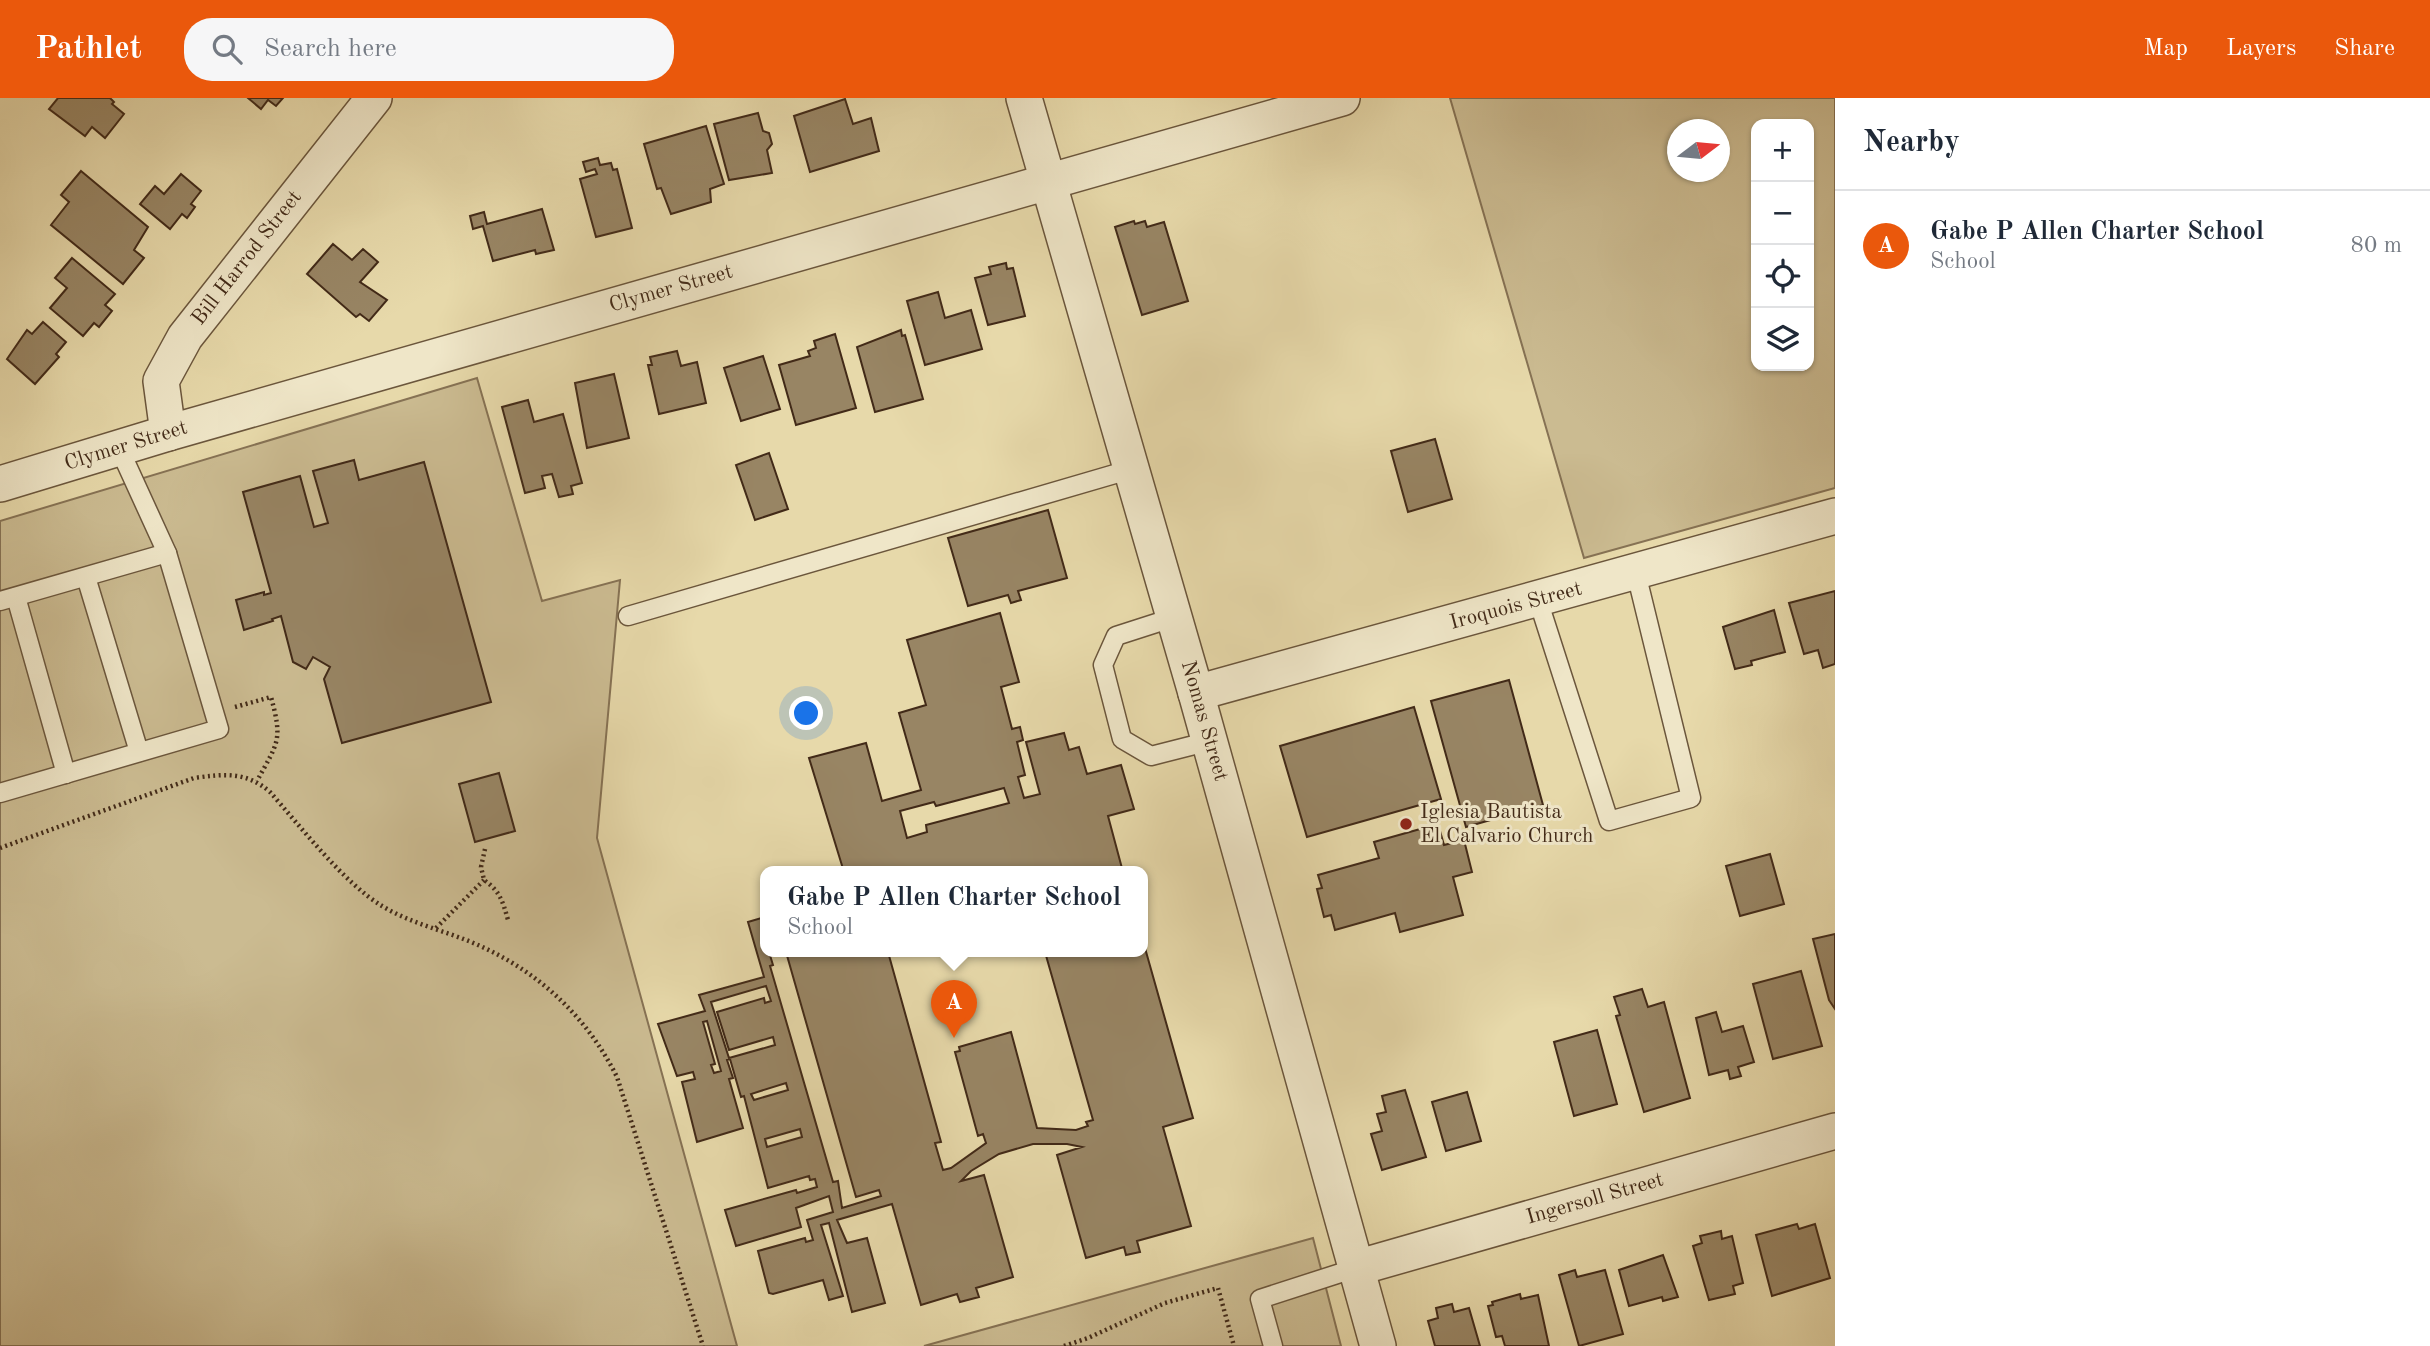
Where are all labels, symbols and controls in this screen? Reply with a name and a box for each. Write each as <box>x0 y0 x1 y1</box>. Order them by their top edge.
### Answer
search box <box>184 18 674 81</box>
icon: search <box>208 30 246 68</box>
text: Pathlet <box>35 33 142 66</box>
text: Search here <box>264 36 397 62</box>
text: Map <box>2144 37 2188 61</box>
text: Layers <box>2226 37 2296 61</box>
text: Share <box>2334 37 2395 61</box>
north arrow <box>1667 119 1730 182</box>
map controls <box>1751 119 1814 371</box>
button: + <box>1751 119 1814 182</box>
text: Nearby <box>1863 128 1960 158</box>
button: − <box>1751 182 1814 245</box>
street label: Bill Harrod Street <box>188 187 306 329</box>
text: Gabe P Allen Charter School <box>1930 219 2264 245</box>
text: A <box>1877 234 1895 257</box>
text: 80 m <box>2351 234 2402 257</box>
button: locate <box>1751 245 1814 308</box>
text: School <box>1930 250 1996 273</box>
street label: Clymer Street <box>607 261 735 317</box>
button: layers <box>1751 308 1814 371</box>
street label: Clymer Street <box>62 417 190 475</box>
street label: Iroquois Street <box>1448 578 1584 634</box>
street label: Nomas Street <box>1177 658 1231 784</box>
your location <box>789 696 823 730</box>
place label: Iglesia Bautista El Calvario Church <box>1420 802 1593 847</box>
marker: Iglesia Bautista El Calvario Church <box>1398 816 1414 832</box>
popup <box>760 866 1148 957</box>
text: Gabe P Allen Charter School <box>787 885 1121 911</box>
text: School <box>787 916 853 939</box>
pin: A <box>931 980 977 1038</box>
street label: Ingersoll Street <box>1524 1169 1666 1229</box>

